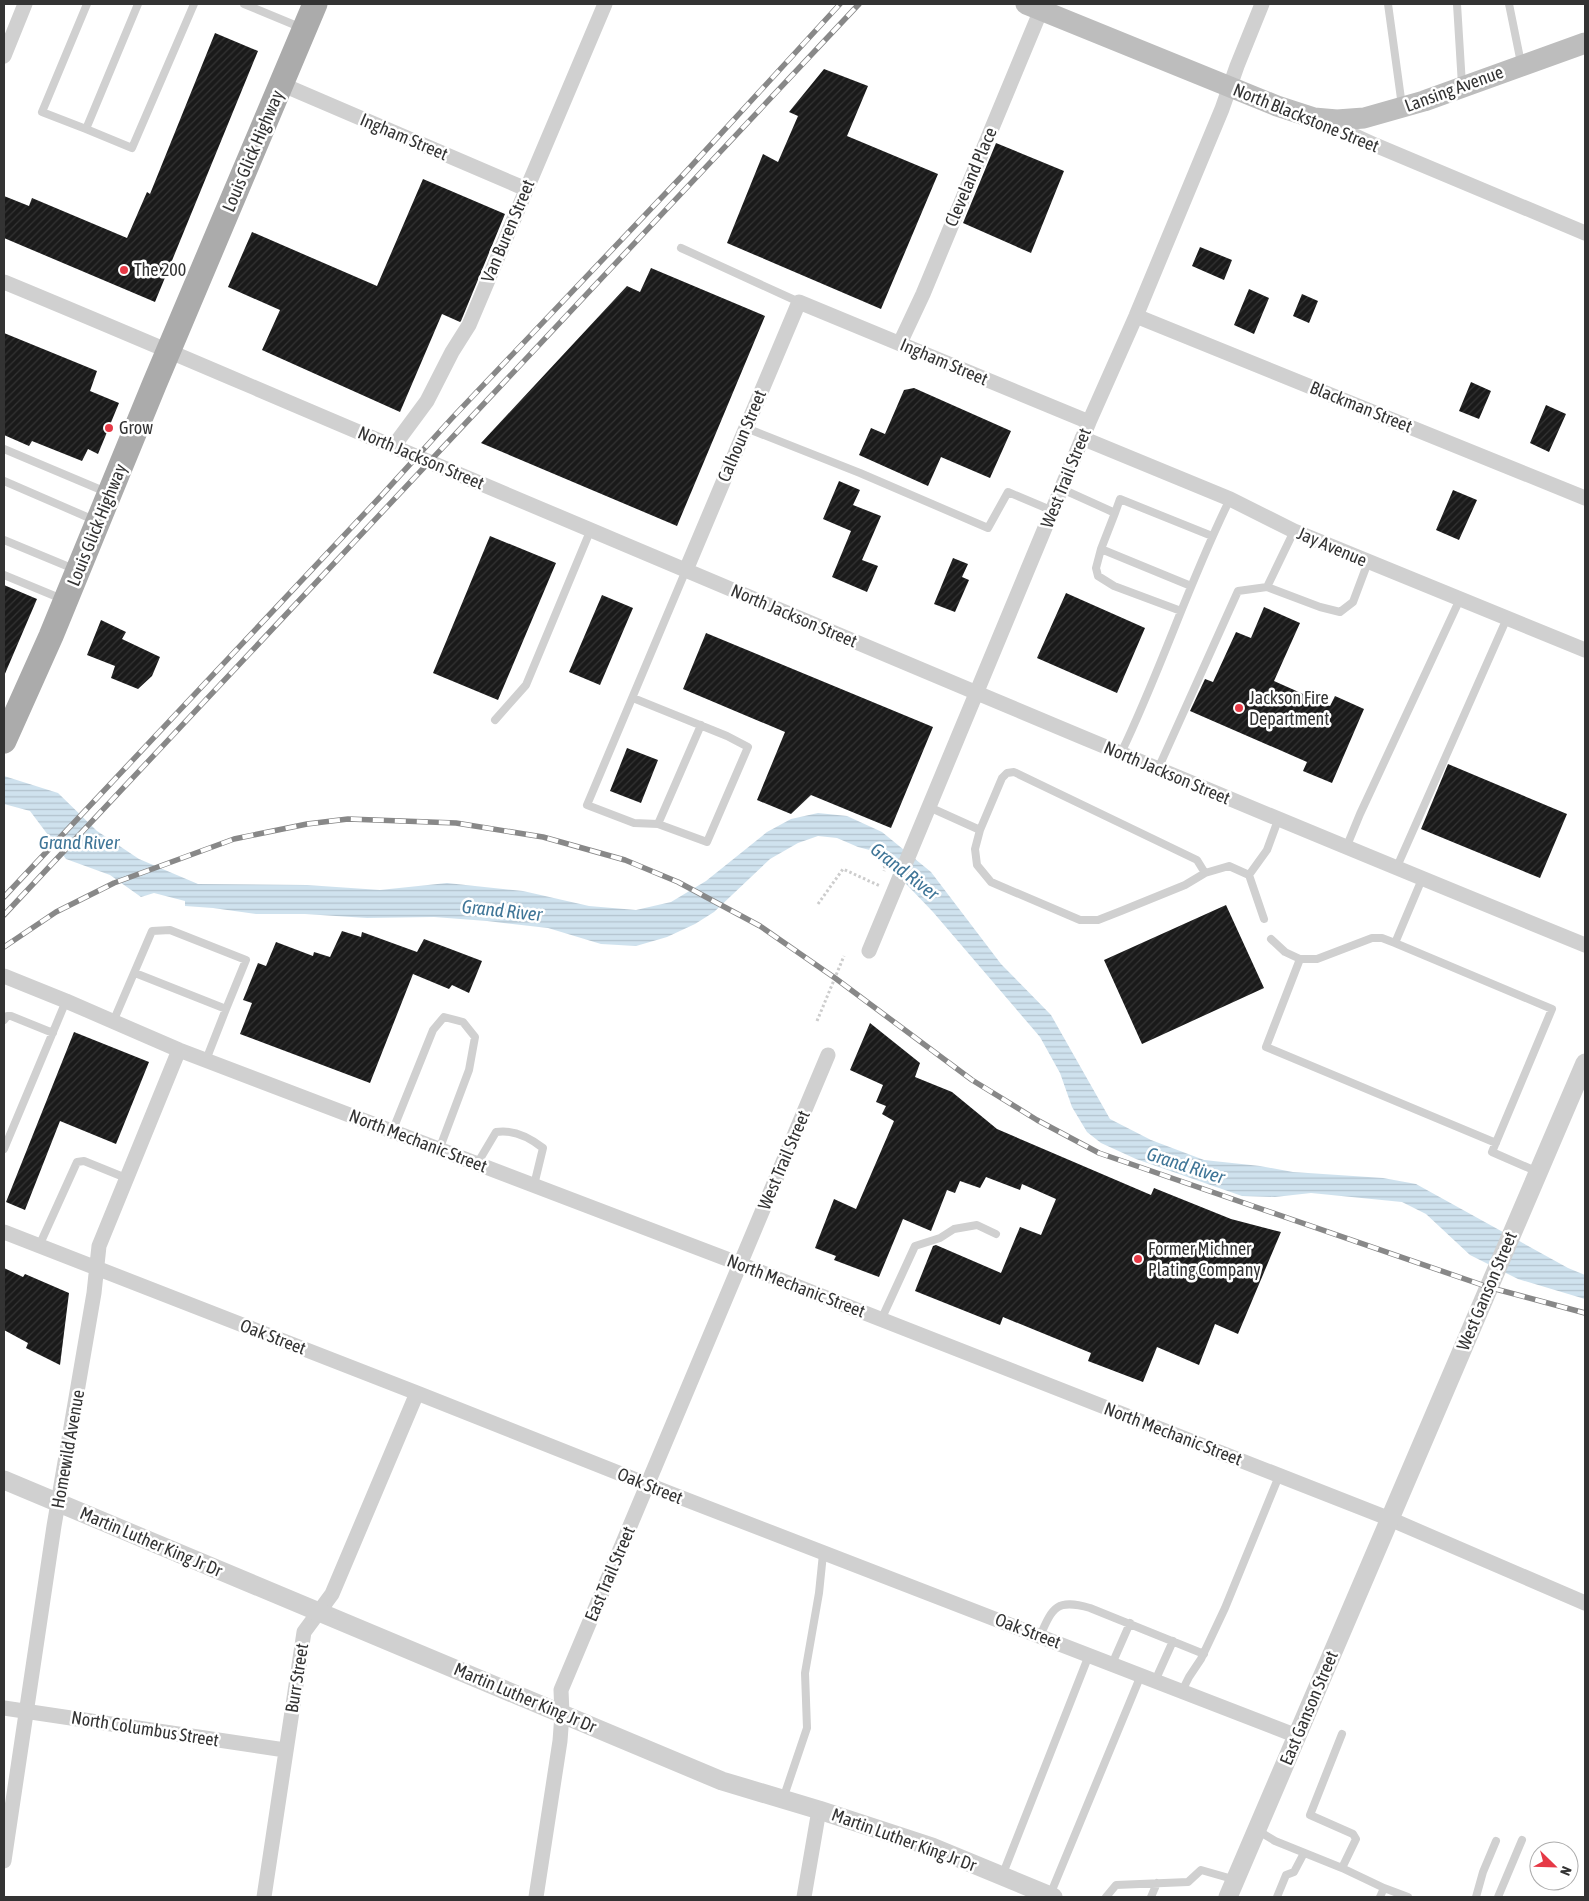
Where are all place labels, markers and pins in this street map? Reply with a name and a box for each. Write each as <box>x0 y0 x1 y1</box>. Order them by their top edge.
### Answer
place label: The 200 <box>134 259 186 280</box>
marker: The 200 <box>118 264 130 276</box>
place label: Grow <box>119 417 153 438</box>
marker: Grow <box>103 422 115 434</box>
place label: Jackson Fire Department <box>1249 687 1330 729</box>
marker: Jackson Fire Department <box>1233 702 1245 714</box>
place label: Former Michner Plating Company <box>1148 1238 1261 1280</box>
marker: Former Michner Plating Company <box>1132 1253 1144 1265</box>

